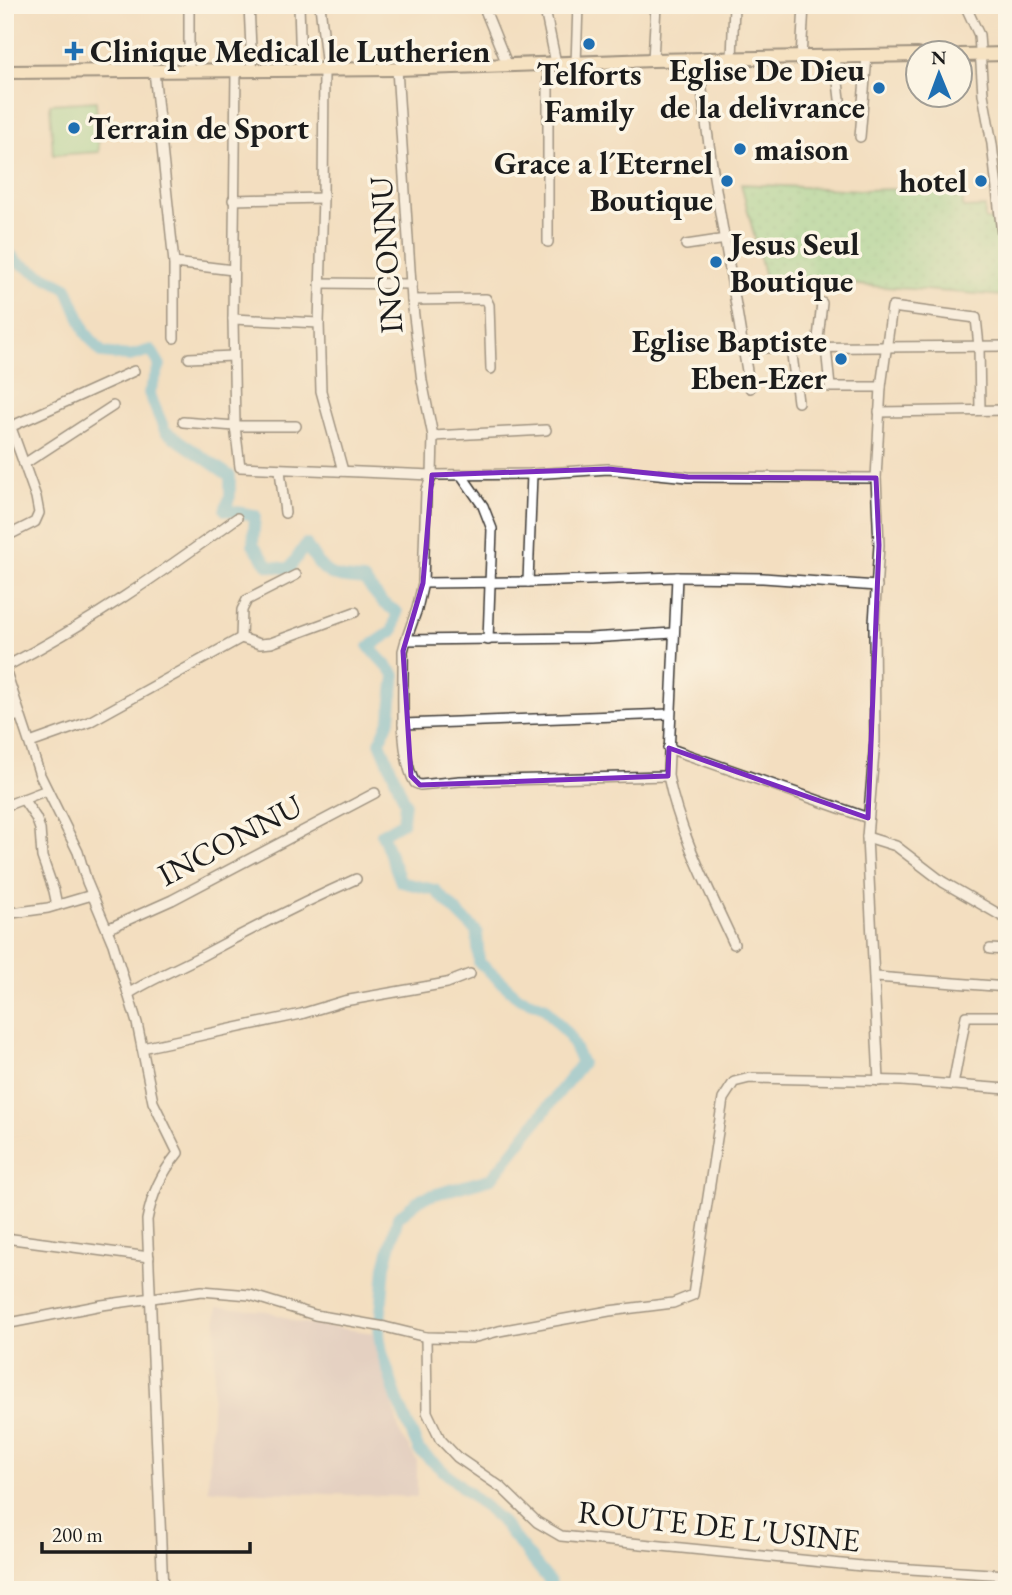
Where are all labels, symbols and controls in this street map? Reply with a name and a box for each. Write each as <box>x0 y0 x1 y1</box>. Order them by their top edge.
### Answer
place label: Clinique Medical le Lutherien <box>90 30 490 72</box>
marker: Telforts Family <box>581 36 597 52</box>
north arrow <box>904 38 974 108</box>
marker: Clinique Medical le Lutherien <box>64 41 84 61</box>
text: N <box>931 45 947 70</box>
place label: Eglise De Dieu de la delivrance <box>660 49 865 128</box>
place label: Telforts Family <box>536 53 642 132</box>
marker: Eglise De Dieu de la delivrance <box>871 80 887 96</box>
place label: Terrain de Sport <box>88 107 309 149</box>
marker: Terrain de Sport <box>66 120 82 136</box>
place label: maison <box>754 128 849 170</box>
marker: maison <box>732 141 748 157</box>
place label: Grace a l´Eternel Boutique <box>494 142 713 221</box>
place label: hotel <box>899 160 967 202</box>
marker: Grace a l´Eternel Boutique <box>719 173 735 189</box>
marker: hotel <box>973 173 989 189</box>
street label: INCONNU <box>360 175 412 335</box>
place label: Jesus Seul Boutique <box>727 223 859 302</box>
marker: Jesus Seul Boutique <box>708 254 724 270</box>
place label: Eglise Baptiste Eben-Ezer <box>632 320 828 399</box>
marker: Eglise Baptiste Eben-Ezer <box>833 351 849 367</box>
street label: INCONNU <box>151 784 310 896</box>
street label: ROUTE DE L'USINE <box>576 1490 862 1562</box>
scale bar <box>42 1511 250 1555</box>
text: 200 m <box>52 1521 103 1548</box>

